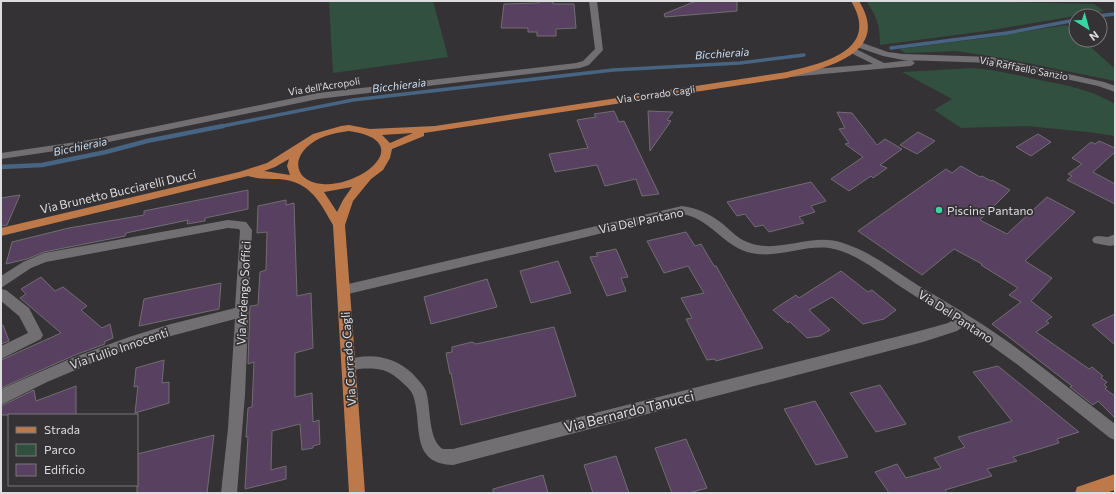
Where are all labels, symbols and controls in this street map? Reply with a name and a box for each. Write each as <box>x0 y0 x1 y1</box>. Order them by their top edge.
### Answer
north arrow <box>1068 8 1108 48</box>
text: N <box>1087 29 1102 44</box>
water label: Bicchieraia <box>694 45 750 61</box>
street label: Via Raffaello Sanzio <box>979 54 1069 82</box>
street label: Via dell'Acropoli <box>287 74 361 98</box>
water label: Bicchieraia <box>371 75 427 95</box>
street label: Via Corrado Cagli <box>616 83 696 105</box>
water label: Bicchieraia <box>52 134 108 158</box>
street label: Via Brunetto Bucciarelli Ducci <box>38 166 198 216</box>
place label: Piscine Pantano <box>947 203 1034 217</box>
street label: Via Del Pantano <box>597 204 685 236</box>
marker: Piscine Pantano <box>934 205 944 215</box>
street label: Via Ardengo Soffici <box>233 241 253 345</box>
street label: Via Del Pantano <box>916 287 996 345</box>
street label: Via Corrado Cagli <box>338 311 358 407</box>
street label: Via Tullio Innocenti <box>68 325 170 371</box>
street label: Via Bernardo Tanucci <box>562 387 696 435</box>
legend <box>8 414 138 486</box>
text: Strada <box>44 422 80 436</box>
text: Parco <box>44 442 76 456</box>
text: Edificio <box>44 462 85 476</box>

